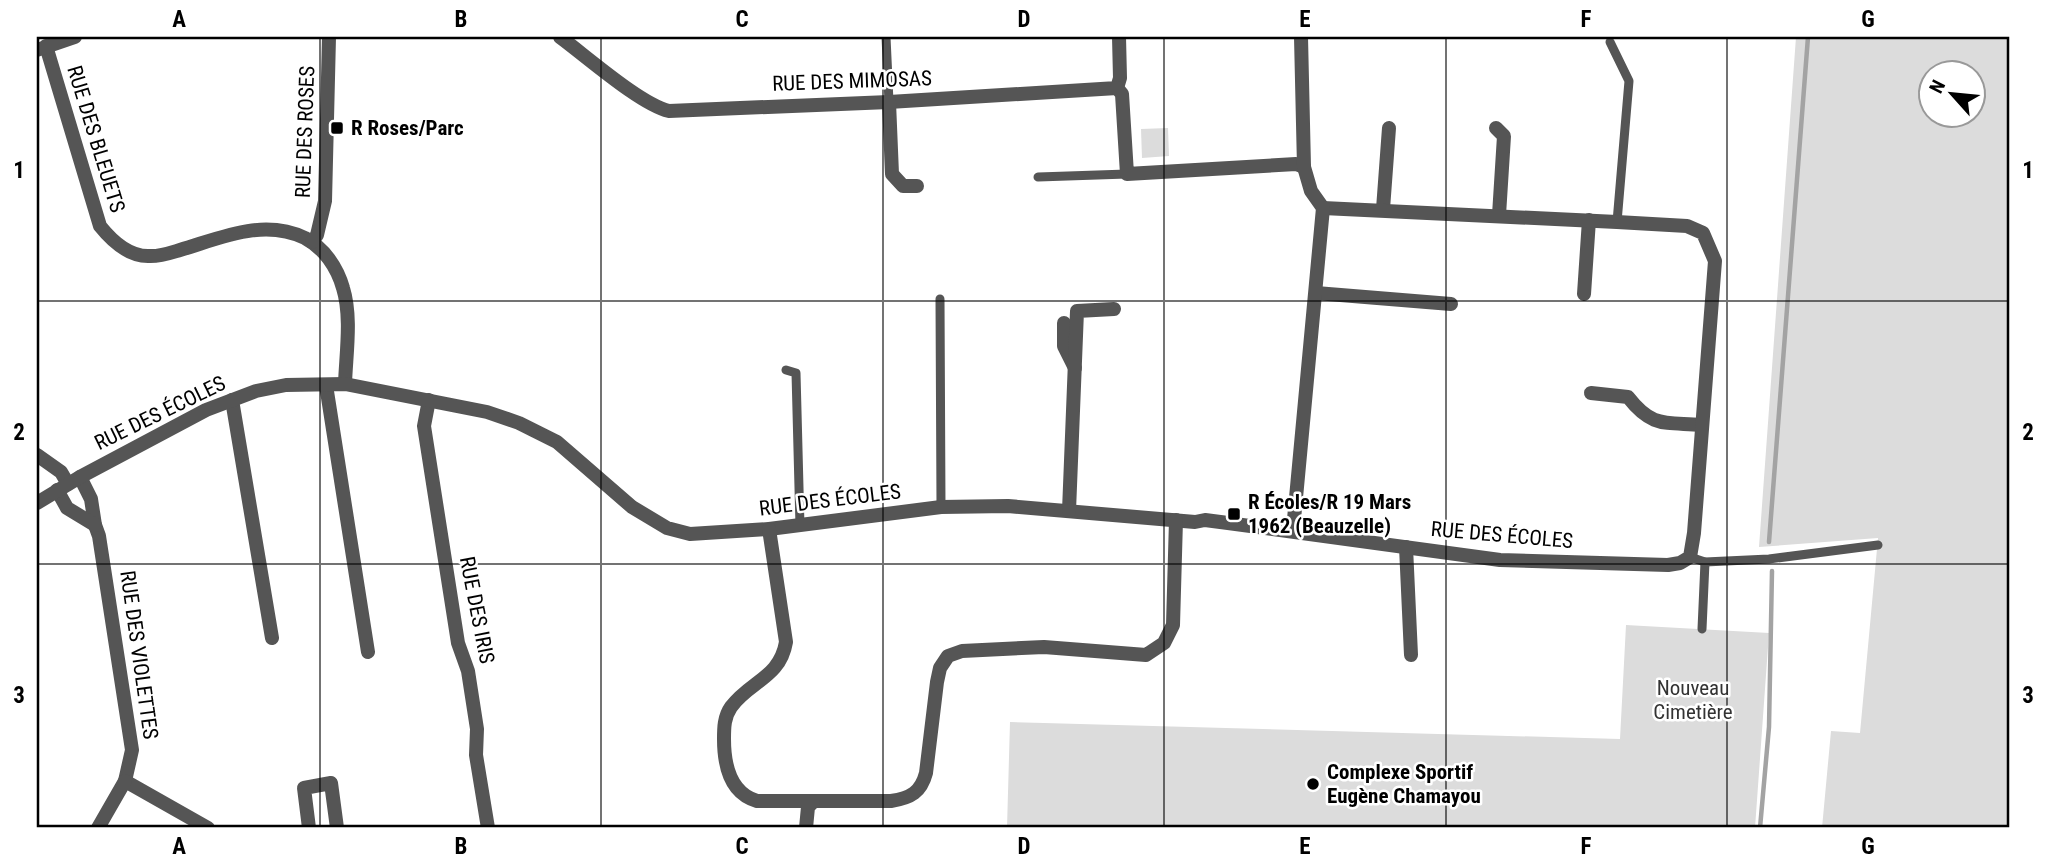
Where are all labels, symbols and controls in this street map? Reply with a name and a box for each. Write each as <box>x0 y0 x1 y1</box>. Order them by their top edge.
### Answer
text: A <box>172 6 186 33</box>
text: B <box>455 6 467 33</box>
text: C <box>735 6 749 33</box>
text: D <box>1018 6 1031 33</box>
text: E <box>1299 6 1311 33</box>
text: F <box>1581 6 1592 33</box>
text: G <box>1861 6 1875 33</box>
north arrow <box>1918 60 1988 130</box>
street label: RUE DES BLEUETS <box>62 63 130 215</box>
street label: RUE DES ROSES <box>291 65 319 199</box>
street label: RUE DES MIMOSAS <box>772 66 932 96</box>
text: N <box>1924 76 1950 97</box>
place label: R Roses/Parc <box>351 116 464 140</box>
marker: R Roses/Parc <box>329 120 345 136</box>
text: 1 <box>13 157 25 184</box>
text: 1 <box>2022 157 2034 184</box>
street label: RUE DES ÉCOLES <box>91 371 229 455</box>
text: 2 <box>13 419 25 446</box>
text: 2 <box>2022 419 2034 446</box>
street label: RUE DES ÉCOLES <box>758 479 902 521</box>
place label: R Écoles/R 19 Mars 1962 (Beauzelle) <box>1248 490 1411 538</box>
marker: R Écoles/R 19 Mars 1962 (Beauzelle) <box>1226 506 1242 522</box>
street label: RUE DES ÉCOLES <box>1430 517 1574 553</box>
street label: RUE DES IRIS <box>455 554 499 666</box>
street label: RUE DES VIOLETTES <box>115 569 163 741</box>
park label: Nouveau Cimetière <box>1653 676 1733 724</box>
text: 3 <box>13 682 25 709</box>
text: 3 <box>2022 682 2034 709</box>
place label: Complexe Sportif Eugène Chamayou <box>1327 760 1481 808</box>
marker: Complexe Sportif Eugène Chamayou <box>1305 776 1321 792</box>
text: A <box>172 833 186 860</box>
text: B <box>455 833 467 860</box>
text: C <box>735 833 749 860</box>
text: D <box>1018 833 1031 860</box>
text: E <box>1299 833 1311 860</box>
text: F <box>1581 833 1592 860</box>
text: G <box>1861 833 1875 860</box>

